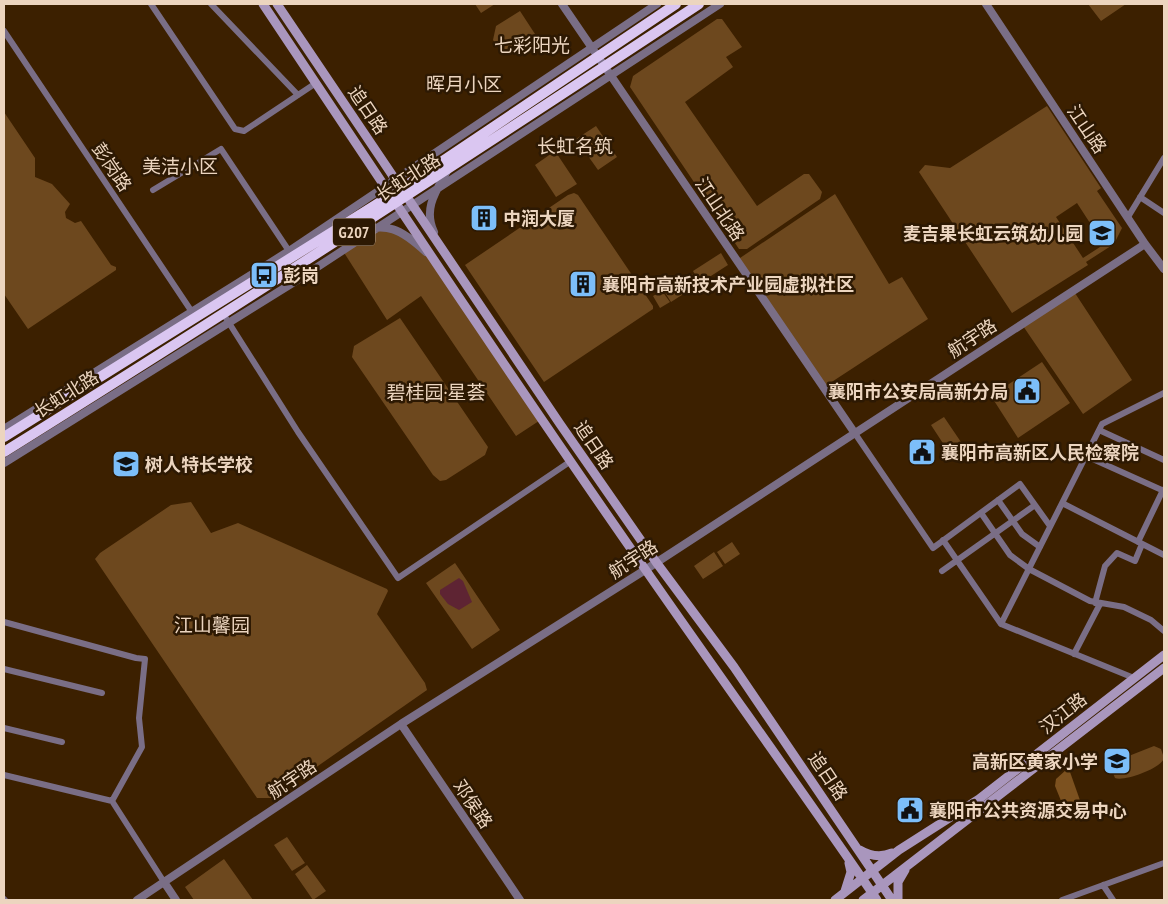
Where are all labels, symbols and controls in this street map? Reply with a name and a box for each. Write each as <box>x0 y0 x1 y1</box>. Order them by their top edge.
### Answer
district label: 七彩阳光 <box>494 33 570 57</box>
district label: 晖月小区 <box>426 72 502 96</box>
street label: 追日路 <box>343 81 393 139</box>
street label: 江山路 <box>1062 100 1112 158</box>
district label: 长虹名筑 <box>537 134 613 158</box>
street label: 彭岗路 <box>87 138 137 196</box>
street label: 长虹北路 <box>372 148 444 206</box>
district label: 美洁小区 <box>142 154 218 178</box>
street label: 江山北路 <box>690 173 750 245</box>
building icon: 中润大厦 <box>469 203 499 233</box>
place label: 中润大厦 <box>503 207 575 230</box>
road number: G207 <box>333 218 375 246</box>
school or university icon: 麦吉果长虹云筑幼儿园 <box>1087 218 1117 248</box>
place label: 麦吉果长虹云筑幼儿园 <box>903 222 1083 245</box>
bus stop icon: 彭岗 <box>249 260 279 290</box>
place label: 彭岗 <box>283 264 319 287</box>
building icon: 襄阳市高新技术产业园虚拟社区 <box>568 269 598 299</box>
place label: 襄阳市高新技术产业园虚拟社区 <box>602 273 854 296</box>
street label: 航宇路 <box>943 314 1001 362</box>
street label: 长虹北路 <box>29 365 103 423</box>
public building icon: 襄阳市公安局高新分局 <box>1012 376 1042 406</box>
district label: 碧桂园·星荟 <box>386 380 486 404</box>
place label: 襄阳市公安局高新分局 <box>828 380 1008 403</box>
street label: 追日路 <box>569 416 619 474</box>
public building icon: 襄阳市高新区人民检察院 <box>907 437 937 467</box>
place label: 襄阳市高新区人民检察院 <box>941 441 1139 464</box>
school or university icon: 树人特长学校 <box>111 449 141 479</box>
place label: 树人特长学校 <box>145 453 253 476</box>
street label: 航宇路 <box>604 535 662 583</box>
district label: 江山馨园 <box>174 613 250 637</box>
street label: 汉江路 <box>1035 687 1091 739</box>
school or university icon: 高新区黄家小学 <box>1102 746 1132 776</box>
street label: 追日路 <box>803 747 853 805</box>
place label: 高新区黄家小学 <box>972 750 1098 773</box>
street label: 航宇路 <box>263 754 321 804</box>
street label: 邓侯路 <box>448 775 498 833</box>
public building icon: 襄阳市公共资源交易中心 <box>895 795 925 825</box>
place label: 襄阳市公共资源交易中心 <box>929 799 1127 822</box>

